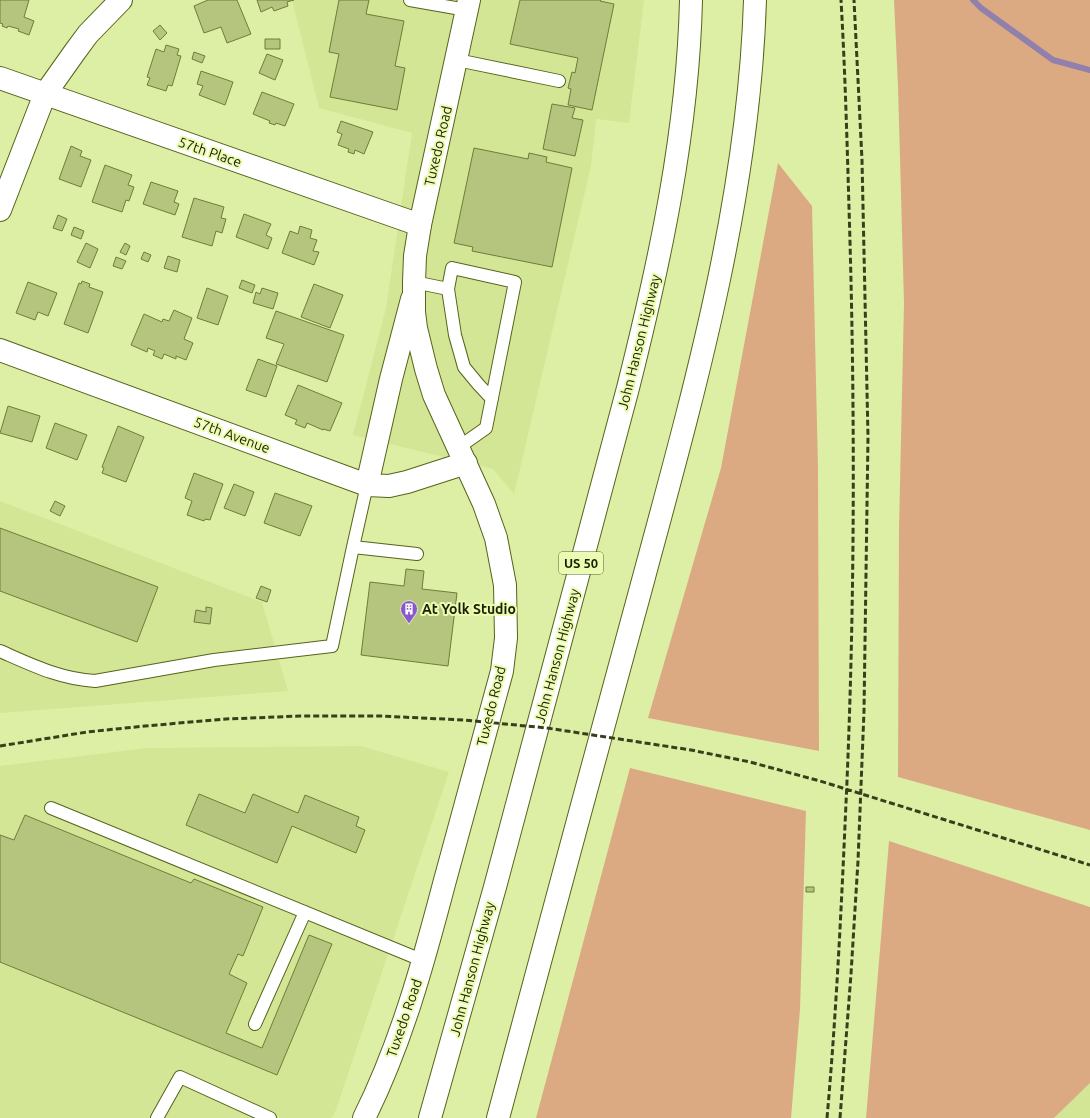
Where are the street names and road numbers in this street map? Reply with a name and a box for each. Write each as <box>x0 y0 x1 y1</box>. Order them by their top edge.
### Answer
street label: Tuxedo Road <box>421 104 455 188</box>
street label: 57th Place <box>176 134 244 170</box>
street label: John Hanson Highway <box>614 273 664 411</box>
street label: 57th Avenue <box>192 414 272 456</box>
road number: US 50 <box>559 552 603 574</box>
street label: John Hanson Highway <box>531 587 583 725</box>
street label: Tuxedo Road <box>473 664 509 748</box>
street label: John Hanson Highway <box>446 900 498 1038</box>
street label: Tuxedo Road <box>383 977 425 1059</box>

